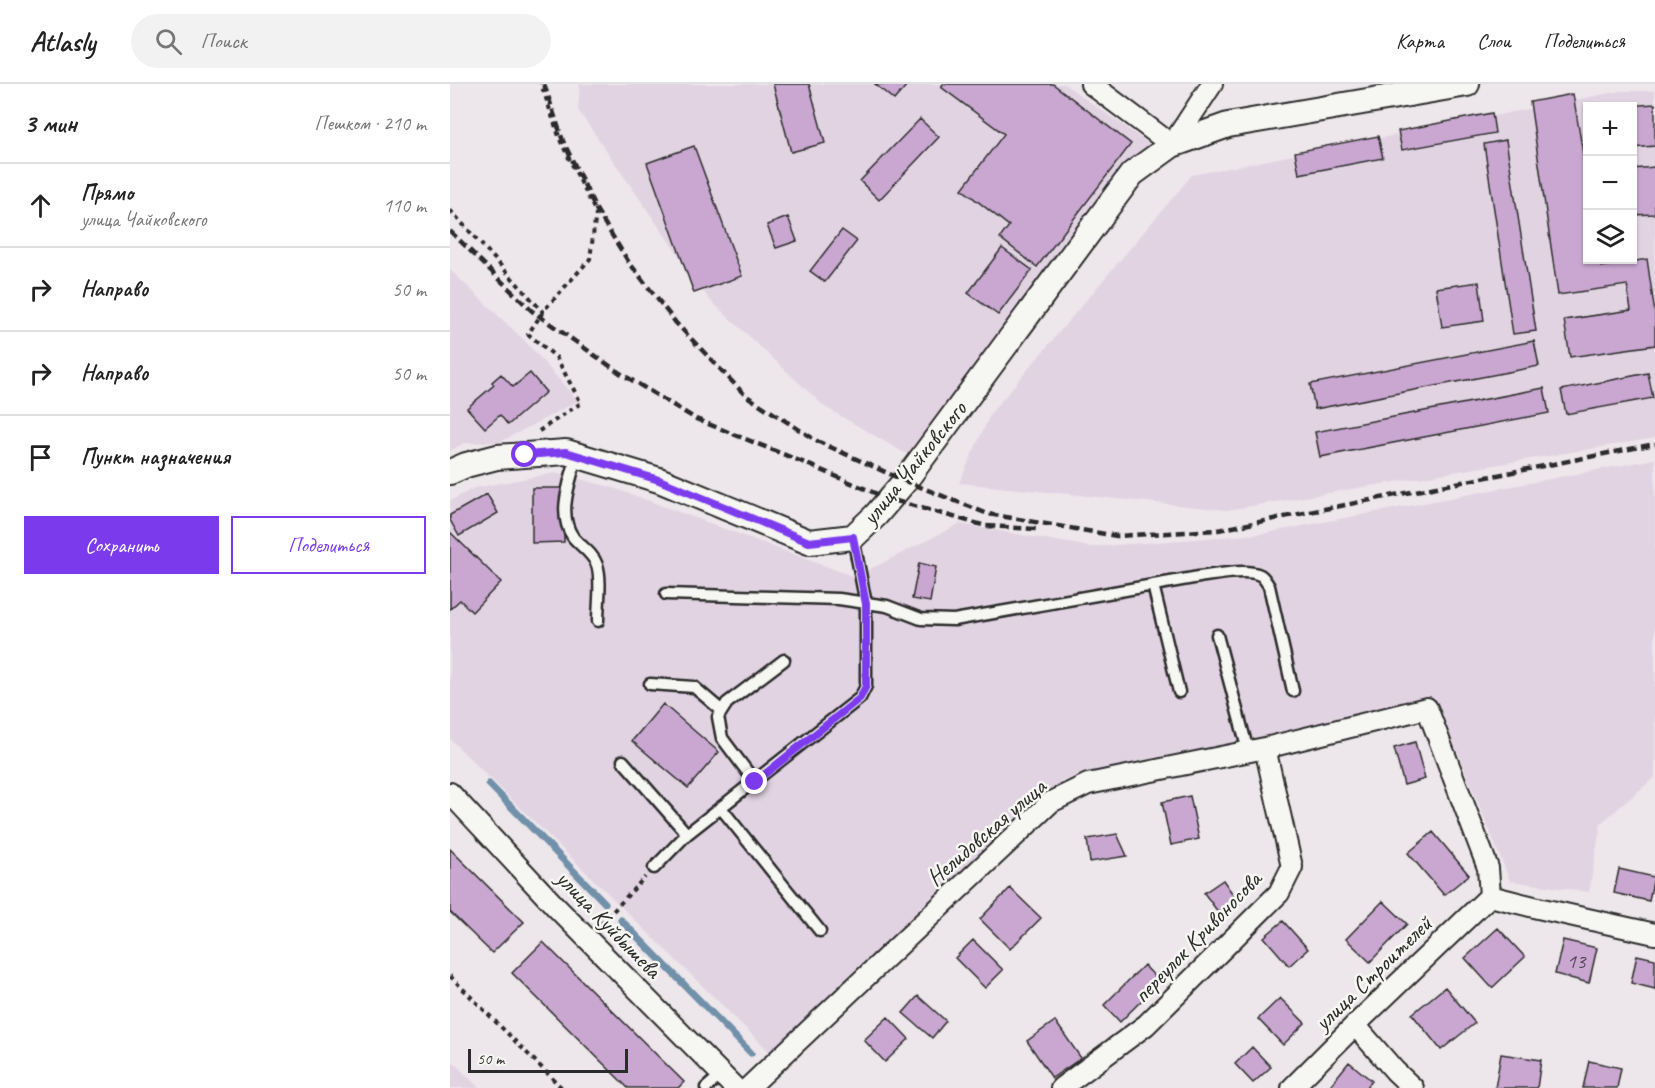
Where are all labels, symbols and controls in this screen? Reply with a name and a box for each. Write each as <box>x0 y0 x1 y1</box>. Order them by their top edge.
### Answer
search box <box>131 14 551 68</box>
text: Atlasly <box>30 24 95 59</box>
icon: search <box>152 25 185 58</box>
text: Поиск <box>200 27 247 55</box>
text: Карта <box>1396 28 1444 54</box>
text: Слои <box>1477 28 1511 54</box>
text: Поделиться <box>1544 28 1625 54</box>
map controls <box>1583 102 1637 264</box>
button: + <box>1583 102 1637 156</box>
text: 3 мин <box>24 107 77 140</box>
text: Пешком · 210 m <box>314 111 426 136</box>
button: − <box>1583 156 1637 210</box>
text: Прямо <box>81 179 133 207</box>
icon: ahead <box>24 189 57 222</box>
text: 110 m <box>383 193 426 218</box>
text: улица Чайковского <box>81 207 207 232</box>
button: layers <box>1583 210 1637 264</box>
icon: right <box>24 273 57 306</box>
text: Направо <box>81 275 148 303</box>
text: 50 m <box>392 277 426 302</box>
icon: right <box>24 357 57 390</box>
text: Направо <box>81 359 148 387</box>
text: 50 m <box>392 361 426 386</box>
street label: улица Чайковского <box>854 394 974 533</box>
icon: arrive <box>24 441 57 474</box>
route start <box>511 441 537 467</box>
text: Пункт назначения <box>81 443 230 471</box>
button: Сохранить <box>24 516 219 574</box>
button: Поделиться <box>231 516 426 574</box>
route end <box>741 768 767 794</box>
street label: Нелидовская улица <box>920 771 1053 892</box>
street label: улица Куйбышева <box>549 862 669 985</box>
street label: переулок Кривоносова <box>1126 863 1269 1009</box>
street label: улица Строителей <box>1306 908 1440 1038</box>
house number: 13 <box>1567 948 1587 974</box>
scale bar <box>468 1046 628 1074</box>
text: 50 m <box>477 1049 504 1069</box>

